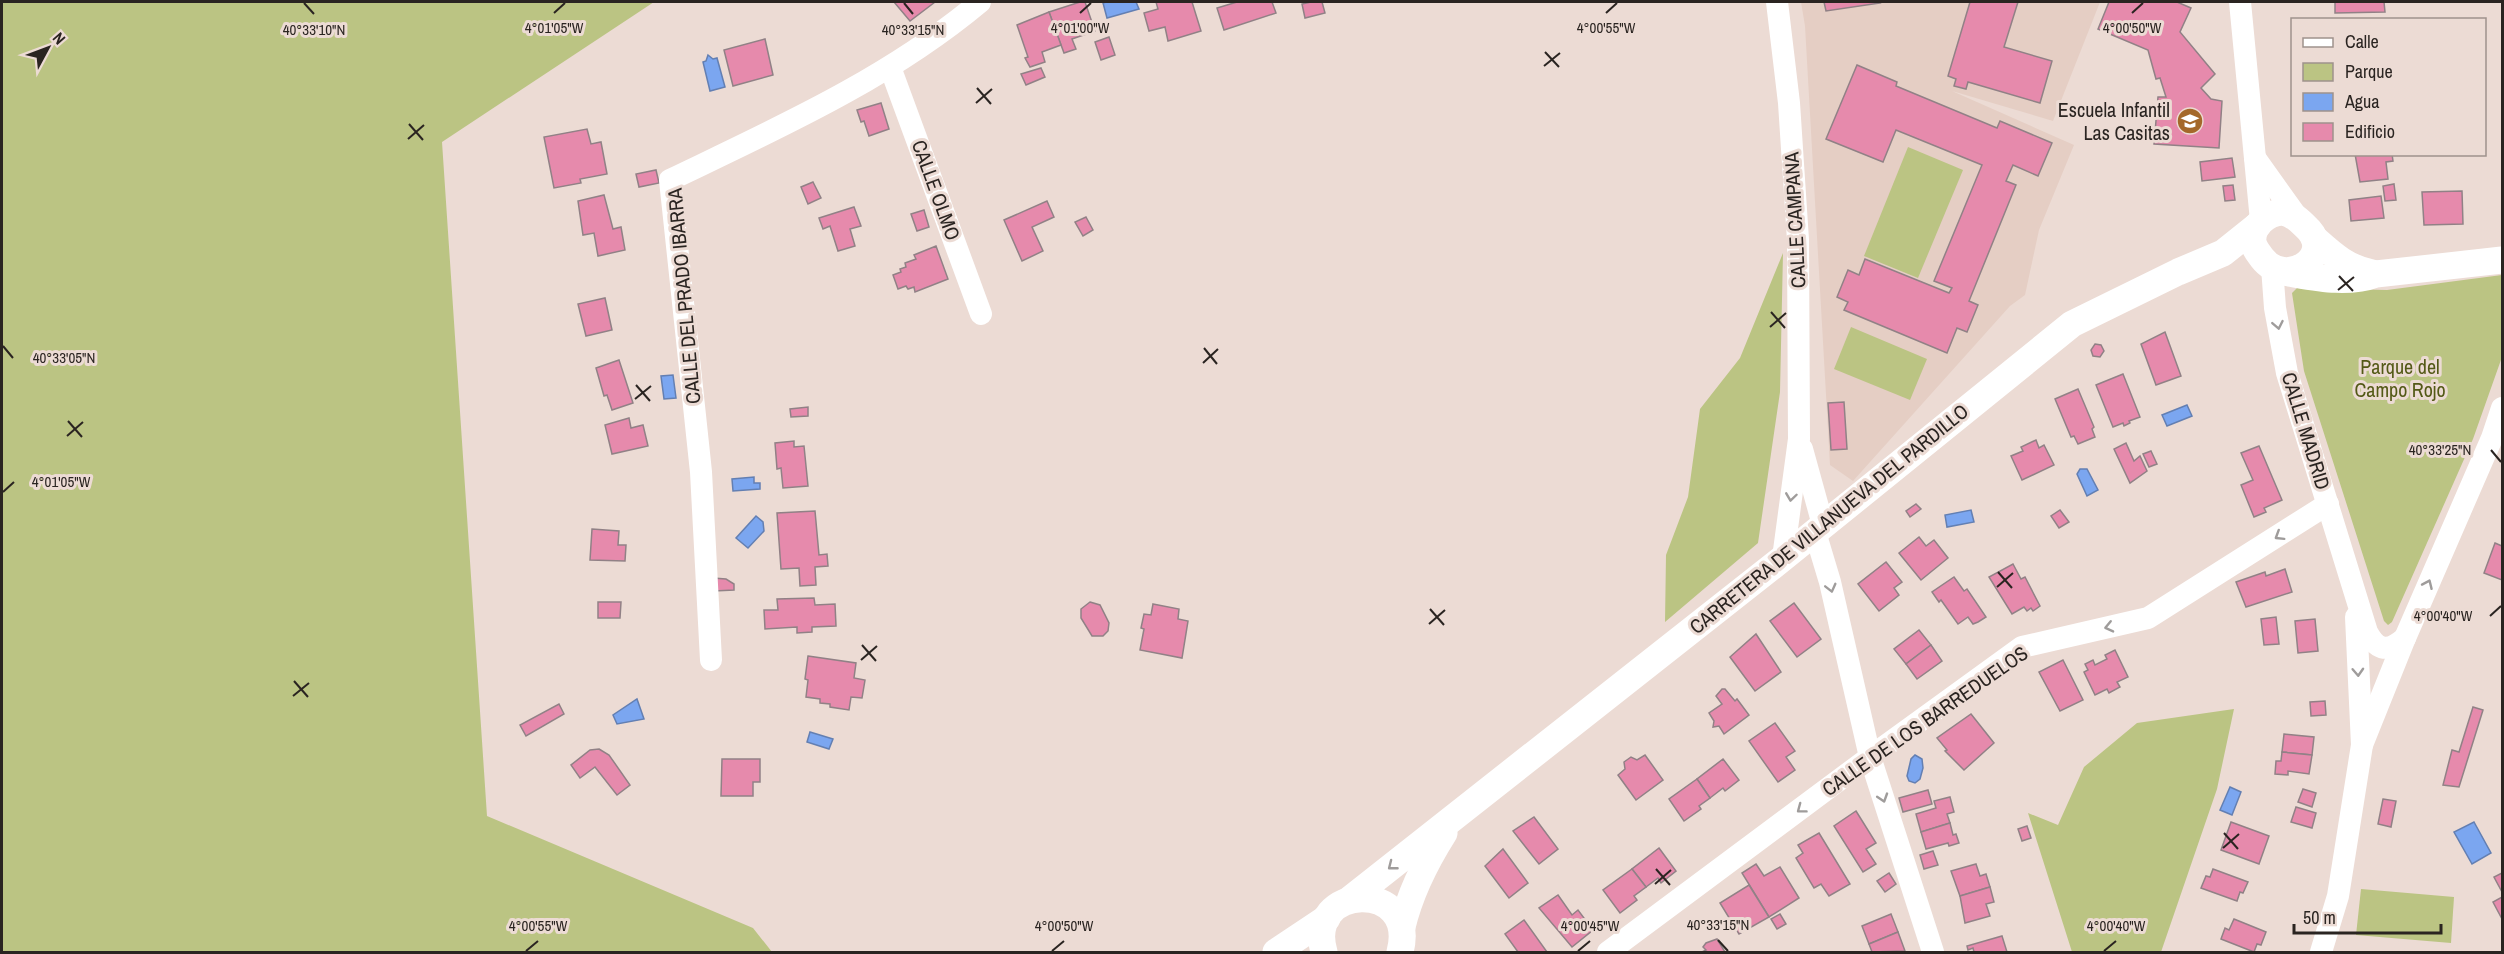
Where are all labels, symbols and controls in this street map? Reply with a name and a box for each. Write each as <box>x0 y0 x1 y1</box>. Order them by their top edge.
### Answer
text: 4°01'05"W <box>525 17 584 38</box>
text: 4°01'00"W <box>1051 17 1110 38</box>
text: 4°00'55"W <box>1577 17 1636 38</box>
text: 4°00'50"W <box>2103 17 2162 38</box>
north arrow <box>18 18 78 78</box>
legend <box>2291 18 2486 156</box>
text: 40°33'10"N <box>283 19 345 40</box>
text: 40°33'15"N <box>882 19 944 40</box>
text: N <box>48 27 71 49</box>
text: Calle <box>2345 29 2379 54</box>
text: Parque <box>2345 59 2393 84</box>
text: Agua <box>2344 89 2379 114</box>
place label: Escuela Infantil Las Casitas <box>2058 96 2170 146</box>
school or university icon: Escuela Infantil Las Casitas <box>2175 106 2205 136</box>
text: Edificio <box>2345 119 2395 144</box>
street label: CALLE OLMO <box>906 136 967 244</box>
street label: CALLE CAMPANA <box>1777 151 1812 289</box>
street label: CALLE DEL PRADO IBARRA <box>661 187 706 405</box>
one-way arrow <box>2271 320 2284 330</box>
text: 40°33'05"N <box>33 347 95 368</box>
park label: Parque del Campo Rojo <box>2354 353 2446 403</box>
street label: CALLE MADRID <box>2276 369 2337 493</box>
street label: CARRETERA DE VILLANUEVA DEL PARDILLO <box>1684 397 1974 640</box>
text: 40°33'25"N <box>2409 439 2471 460</box>
text: 4°01'05"W <box>32 471 91 492</box>
one-way arrow <box>1786 492 1798 502</box>
one-way arrow <box>2275 528 2285 540</box>
one-way arrow <box>2421 579 2433 590</box>
one-way arrow <box>1824 583 1837 593</box>
text: 4°00'40"W <box>2414 605 2473 626</box>
one-way arrow <box>2104 620 2114 633</box>
street label: CALLE DE LOS BARREDUELOS <box>1817 639 2033 802</box>
one-way arrow <box>2352 667 2365 676</box>
one-way arrow <box>1876 792 1888 803</box>
one-way arrow <box>1796 802 1807 813</box>
one-way arrow <box>1388 859 1399 870</box>
scale bar <box>2294 897 2441 935</box>
text: 50 m <box>2303 905 2336 930</box>
text: 40°33'15"N <box>1687 914 1749 935</box>
text: 4°00'55"W <box>509 915 568 936</box>
text: 4°00'50"W <box>1035 915 1094 936</box>
text: 4°00'45"W <box>1561 915 1620 936</box>
text: 4°00'40"W <box>2087 915 2146 936</box>

